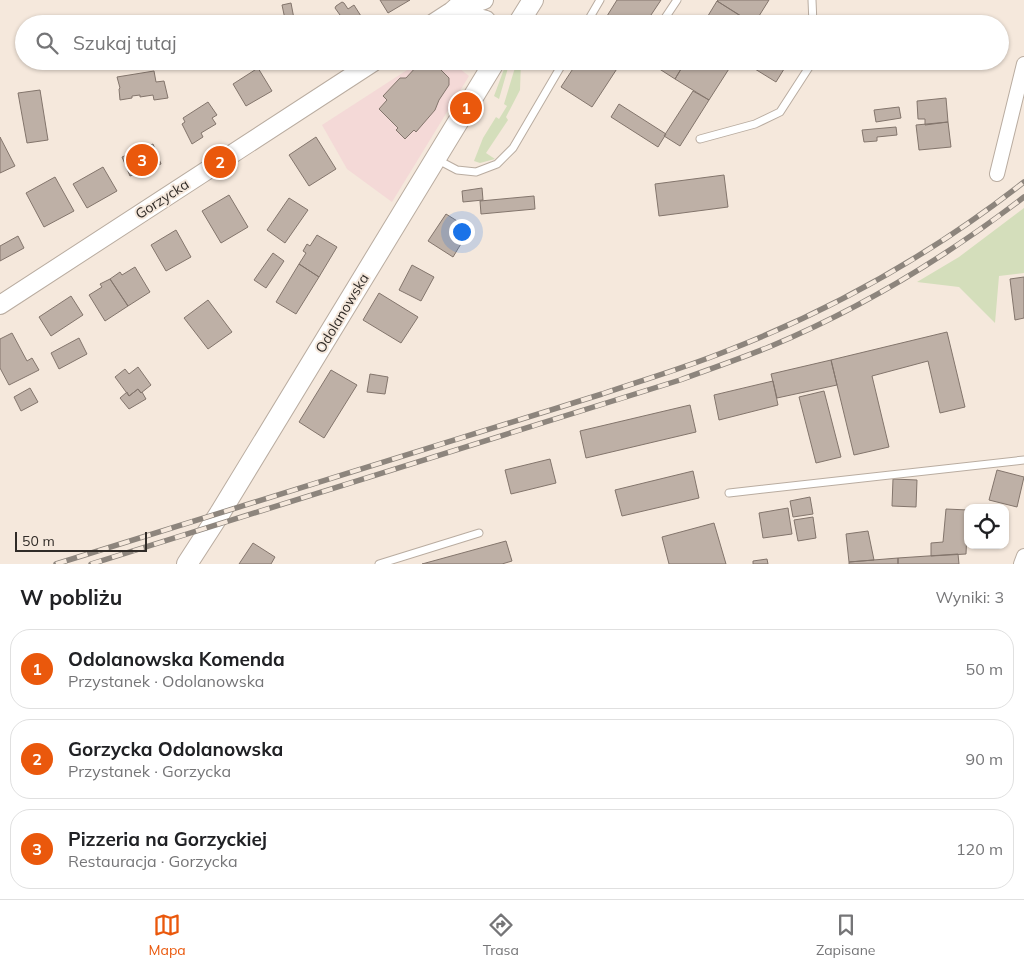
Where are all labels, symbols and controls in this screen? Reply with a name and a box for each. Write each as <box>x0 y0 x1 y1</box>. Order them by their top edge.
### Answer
search box <box>15 15 1009 70</box>
icon: search <box>33 29 61 57</box>
text: Szukaj tutaj <box>73 31 176 55</box>
pin: 1 <box>450 89 482 127</box>
pin: 3 <box>126 141 158 179</box>
pin: 2 <box>204 143 236 181</box>
street label: Gorzycka <box>132 175 192 223</box>
your location <box>449 219 475 245</box>
street label: Odolanowska <box>311 270 373 356</box>
map controls <box>964 504 1009 549</box>
button: locate <box>964 504 1009 549</box>
scale bar <box>15 529 148 552</box>
text: 50 m <box>22 532 55 550</box>
text: W pobliżu <box>20 584 122 610</box>
text: Wyniki: 3 <box>935 587 1004 607</box>
text: Odolanowska Komenda <box>68 647 285 671</box>
text: 1 <box>32 659 42 679</box>
text: 50 m <box>966 659 1003 679</box>
text: Przystanek · Odolanowska <box>68 671 264 691</box>
text: Gorzycka Odolanowska <box>68 737 283 761</box>
text: 2 <box>32 749 42 769</box>
text: 90 m <box>966 749 1003 769</box>
text: Przystanek · Gorzycka <box>68 761 231 781</box>
text: Pizzeria na Gorzyckiej <box>68 827 267 851</box>
text: 3 <box>32 839 42 859</box>
text: 120 m <box>956 839 1003 859</box>
text: Restauracja · Gorzycka <box>68 851 238 871</box>
tab: Mapa <box>149 911 186 959</box>
tab: Trasa <box>483 911 519 959</box>
tab: Zapisane <box>816 911 875 959</box>

